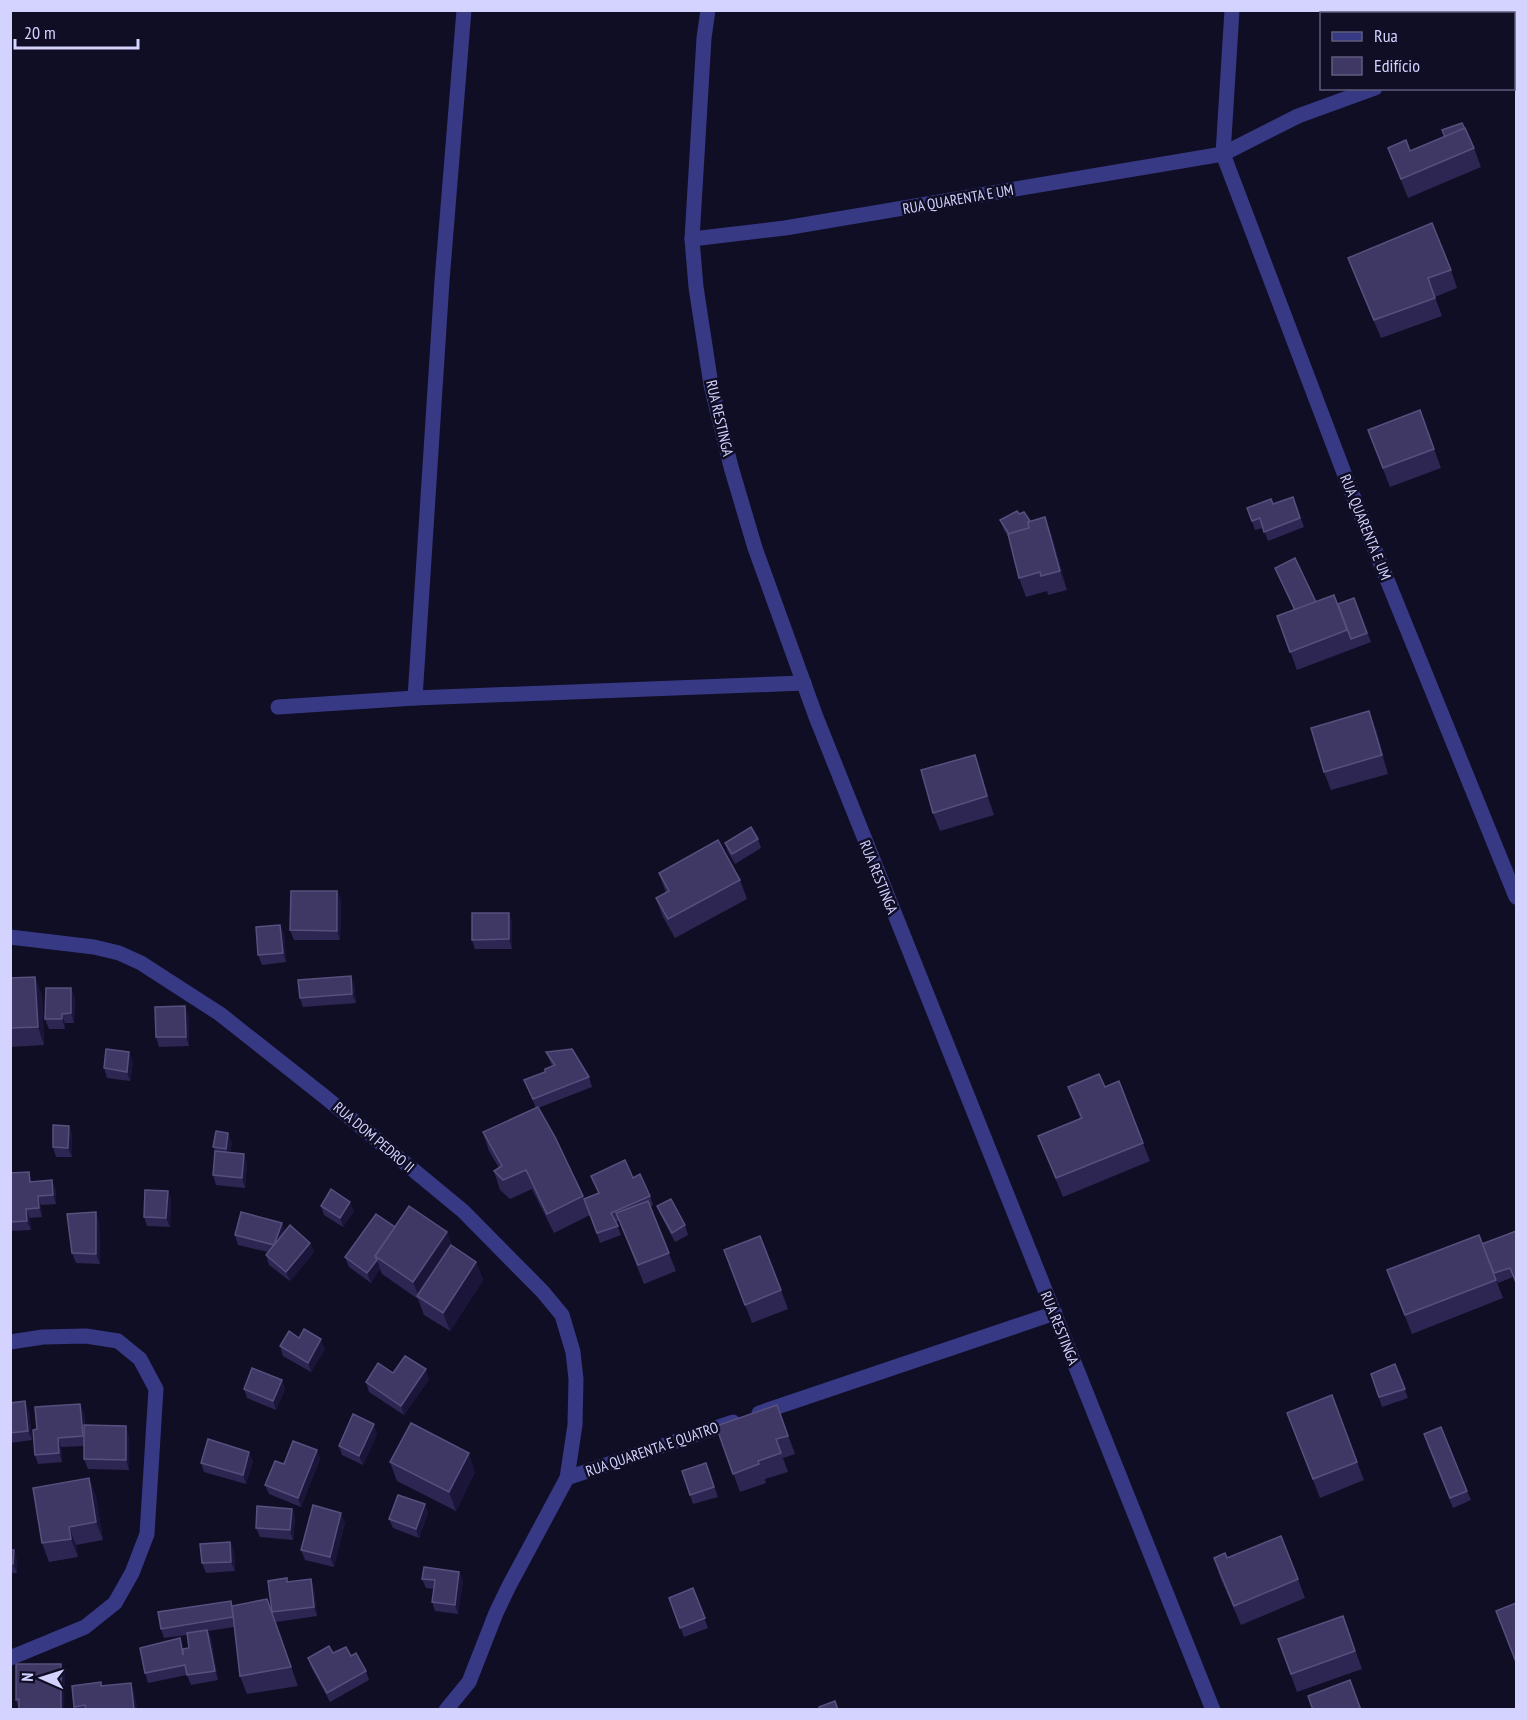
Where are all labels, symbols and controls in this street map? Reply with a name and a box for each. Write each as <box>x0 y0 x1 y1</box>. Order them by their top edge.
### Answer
scale bar <box>15 12 138 50</box>
legend <box>1320 12 1515 90</box>
text: 20 m <box>24 21 56 44</box>
text: Rua <box>1374 24 1398 47</box>
text: Edifício <box>1374 54 1420 77</box>
street label: RUA QUARENTA E UM <box>901 180 1015 218</box>
street label: RUA RESTINGA <box>702 378 738 459</box>
street label: RUA QUARENTA E UM <box>1336 471 1396 583</box>
street label: RUA RESTINGA <box>856 837 903 917</box>
street label: RUA DOM PEDRO II <box>330 1098 418 1176</box>
street label: RUA RESTINGA <box>1037 1288 1084 1368</box>
street label: RUA QUARENTA E QUATRO <box>583 1417 721 1481</box>
north arrow <box>12 1648 72 1708</box>
text: N <box>17 1672 37 1682</box>

